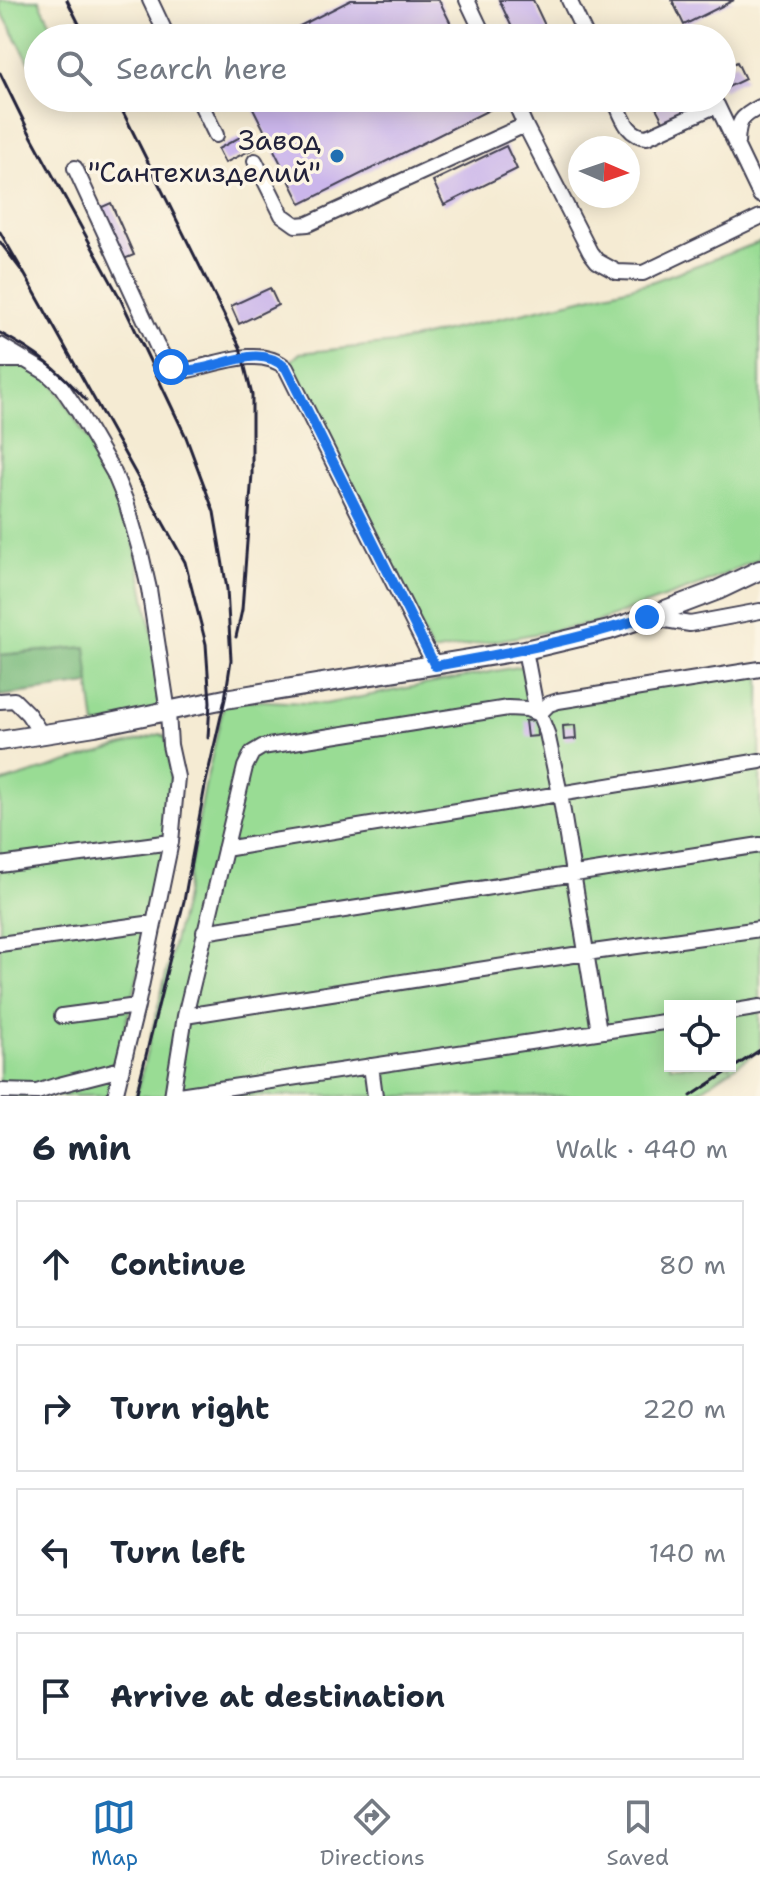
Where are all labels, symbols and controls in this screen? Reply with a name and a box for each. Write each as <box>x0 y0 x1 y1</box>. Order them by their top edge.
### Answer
search box <box>24 24 736 112</box>
icon: search <box>52 46 96 90</box>
text: Search here <box>116 48 287 89</box>
place label: Завод "Сантехизделий" <box>88 121 321 191</box>
north arrow <box>568 136 640 208</box>
marker: Завод "Сантехизделий" <box>328 147 346 165</box>
route start <box>153 349 189 385</box>
route end <box>629 599 665 635</box>
map controls <box>664 1000 736 1072</box>
button: locate <box>664 1000 736 1072</box>
text: 6 min <box>32 1125 131 1171</box>
text: Walk · 440 m <box>555 1131 728 1166</box>
icon: ahead <box>34 1242 78 1286</box>
text: Continue <box>110 1244 246 1285</box>
text: 80 m <box>659 1247 726 1282</box>
icon: right <box>34 1386 78 1430</box>
text: Turn right <box>110 1388 269 1429</box>
text: 220 m <box>642 1391 726 1426</box>
icon: left <box>34 1530 78 1574</box>
text: Turn left <box>110 1532 245 1573</box>
text: 140 m <box>649 1535 726 1570</box>
icon: arrive <box>34 1674 78 1718</box>
text: Arrive at destination <box>110 1676 445 1717</box>
tab: Map <box>91 1795 138 1872</box>
tab: Directions <box>320 1795 425 1872</box>
tab: Saved <box>607 1795 669 1872</box>

